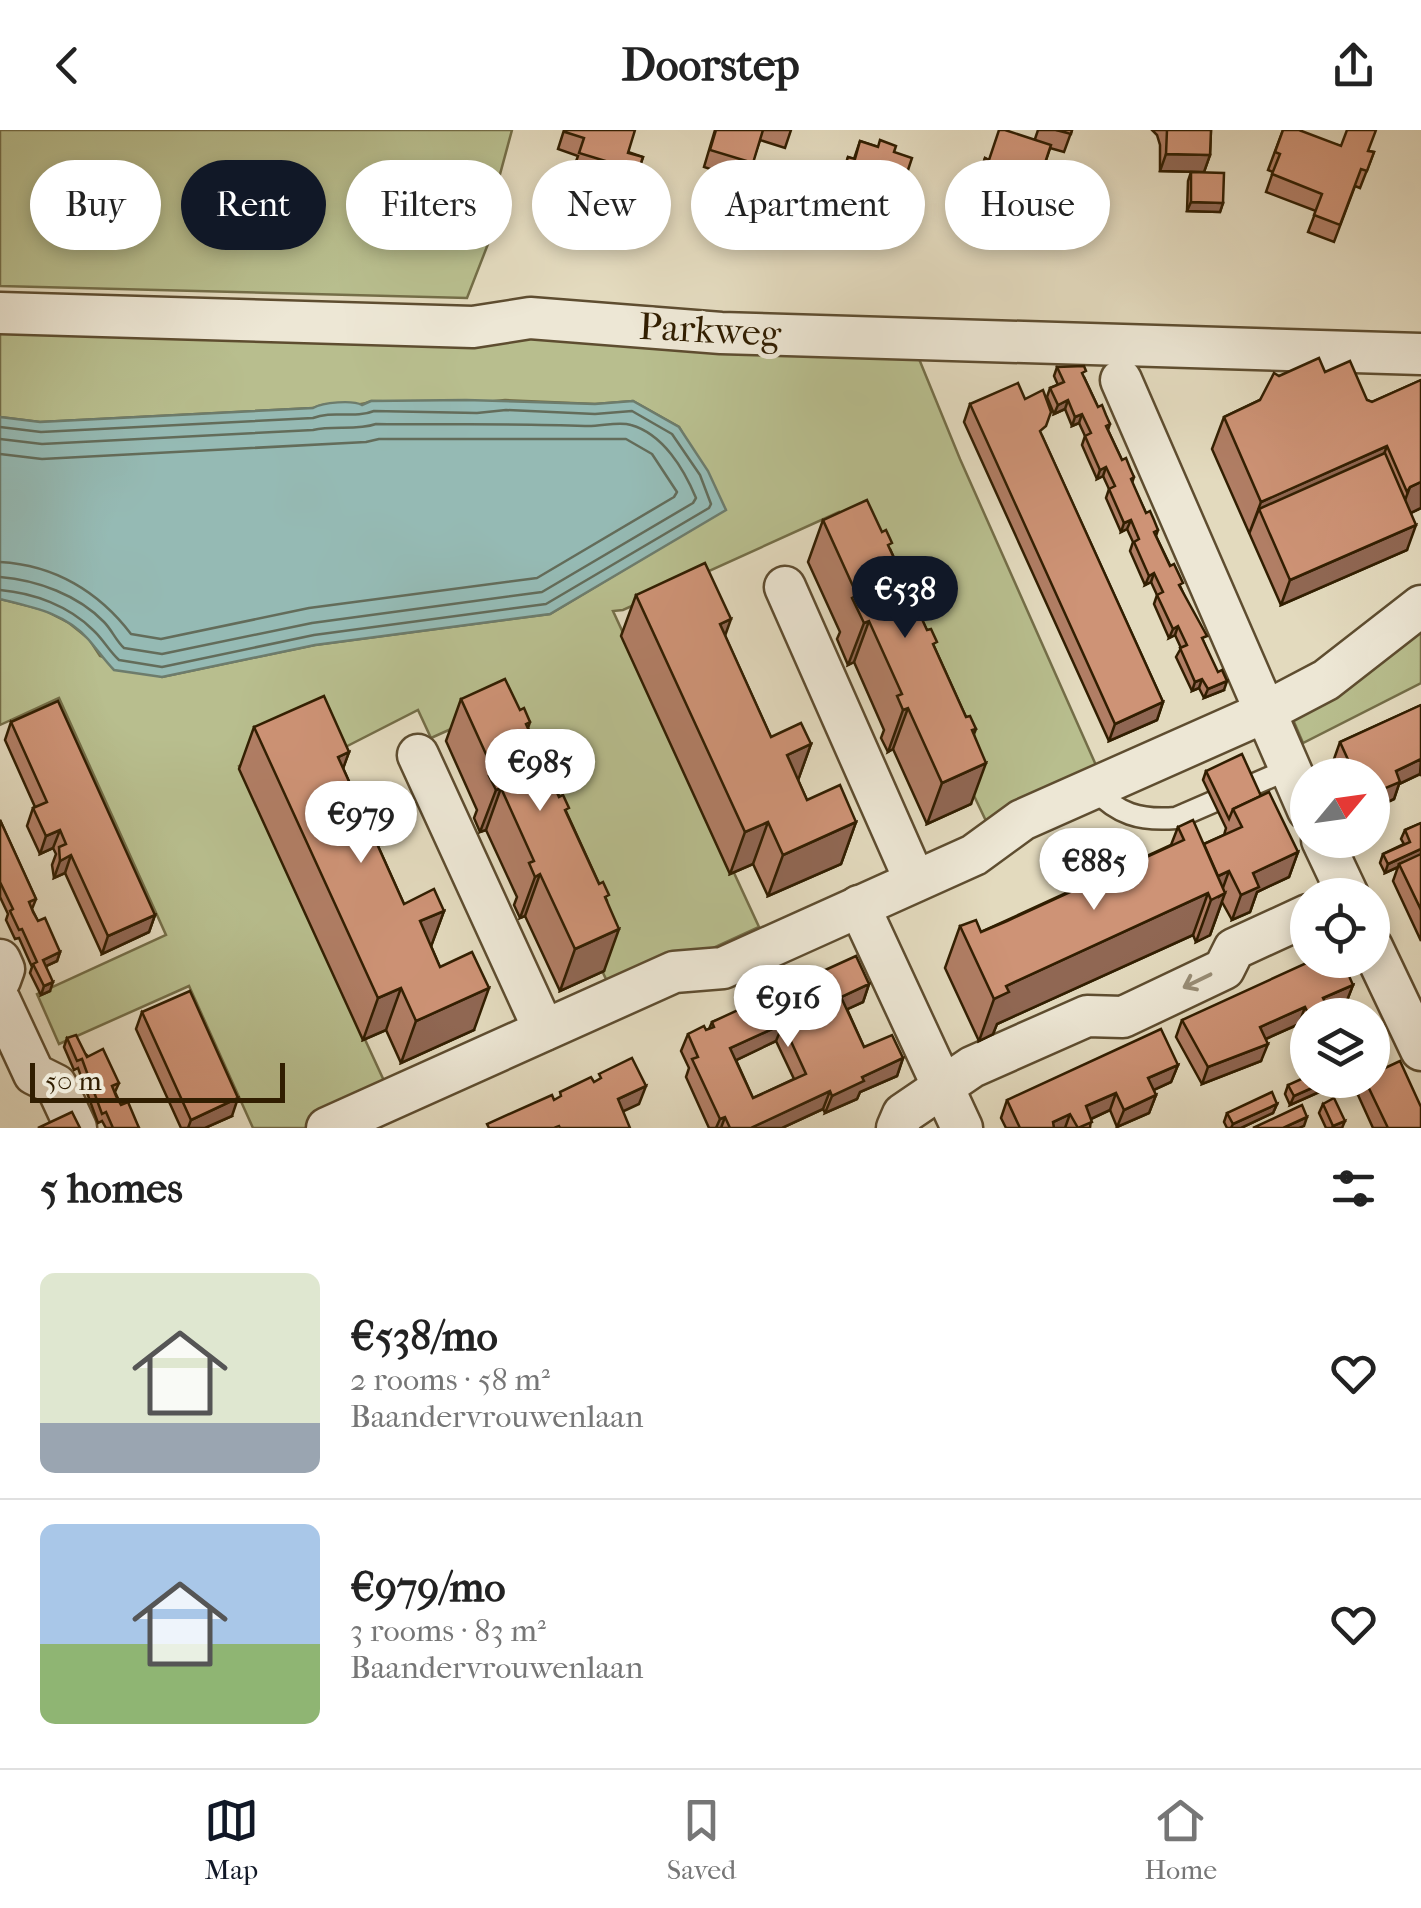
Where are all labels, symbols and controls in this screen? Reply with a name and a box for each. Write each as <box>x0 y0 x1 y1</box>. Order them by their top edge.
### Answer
icon: back <box>40 38 95 93</box>
icon: share <box>1326 38 1381 93</box>
text: Doorstep <box>621 39 800 92</box>
chip: Buy <box>30 160 161 250</box>
chip: Rent <box>181 160 326 250</box>
chip: Filters <box>346 160 512 250</box>
chip: New <box>532 160 671 250</box>
chip: Apartment <box>691 160 925 250</box>
chip: House <box>945 160 1110 250</box>
street label: Parkweg <box>638 304 783 356</box>
pin: €538 <box>846 556 964 641</box>
text: €538 <box>874 570 936 607</box>
pin: €985 <box>481 729 599 814</box>
text: €985 <box>507 743 573 780</box>
north arrow <box>1290 758 1390 858</box>
map controls <box>1290 758 1390 1098</box>
pin: €979 <box>302 781 420 866</box>
text: €979 <box>327 795 395 832</box>
pin: €885 <box>1035 828 1153 913</box>
text: €885 <box>1062 842 1127 879</box>
button: locate <box>1290 878 1390 978</box>
pin: €916 <box>729 965 847 1050</box>
one-way arrow <box>1183 973 1213 992</box>
text: €916 <box>756 979 820 1016</box>
button: layers <box>1290 998 1390 1098</box>
scale bar <box>30 1058 285 1103</box>
text: 50 m <box>45 1064 102 1097</box>
icon: filters <box>1326 1161 1381 1216</box>
text: 5 homes <box>40 1164 183 1213</box>
text: €538/mo <box>350 1312 498 1361</box>
icon: home <box>120 1313 240 1433</box>
icon: heart <box>1326 1346 1381 1401</box>
text: 2 rooms · 58 m² <box>350 1361 550 1398</box>
text: Baandervrouwenlaan <box>350 1398 644 1435</box>
text: €979/mo <box>350 1563 506 1612</box>
icon: home <box>120 1564 240 1684</box>
icon: heart <box>1326 1597 1381 1652</box>
text: 3 rooms · 83 m² <box>350 1612 546 1649</box>
text: Baandervrouwenlaan <box>350 1649 644 1686</box>
tab: Map <box>204 1793 259 1886</box>
tab: Saved <box>667 1793 736 1886</box>
tab: Home <box>1144 1793 1217 1886</box>

